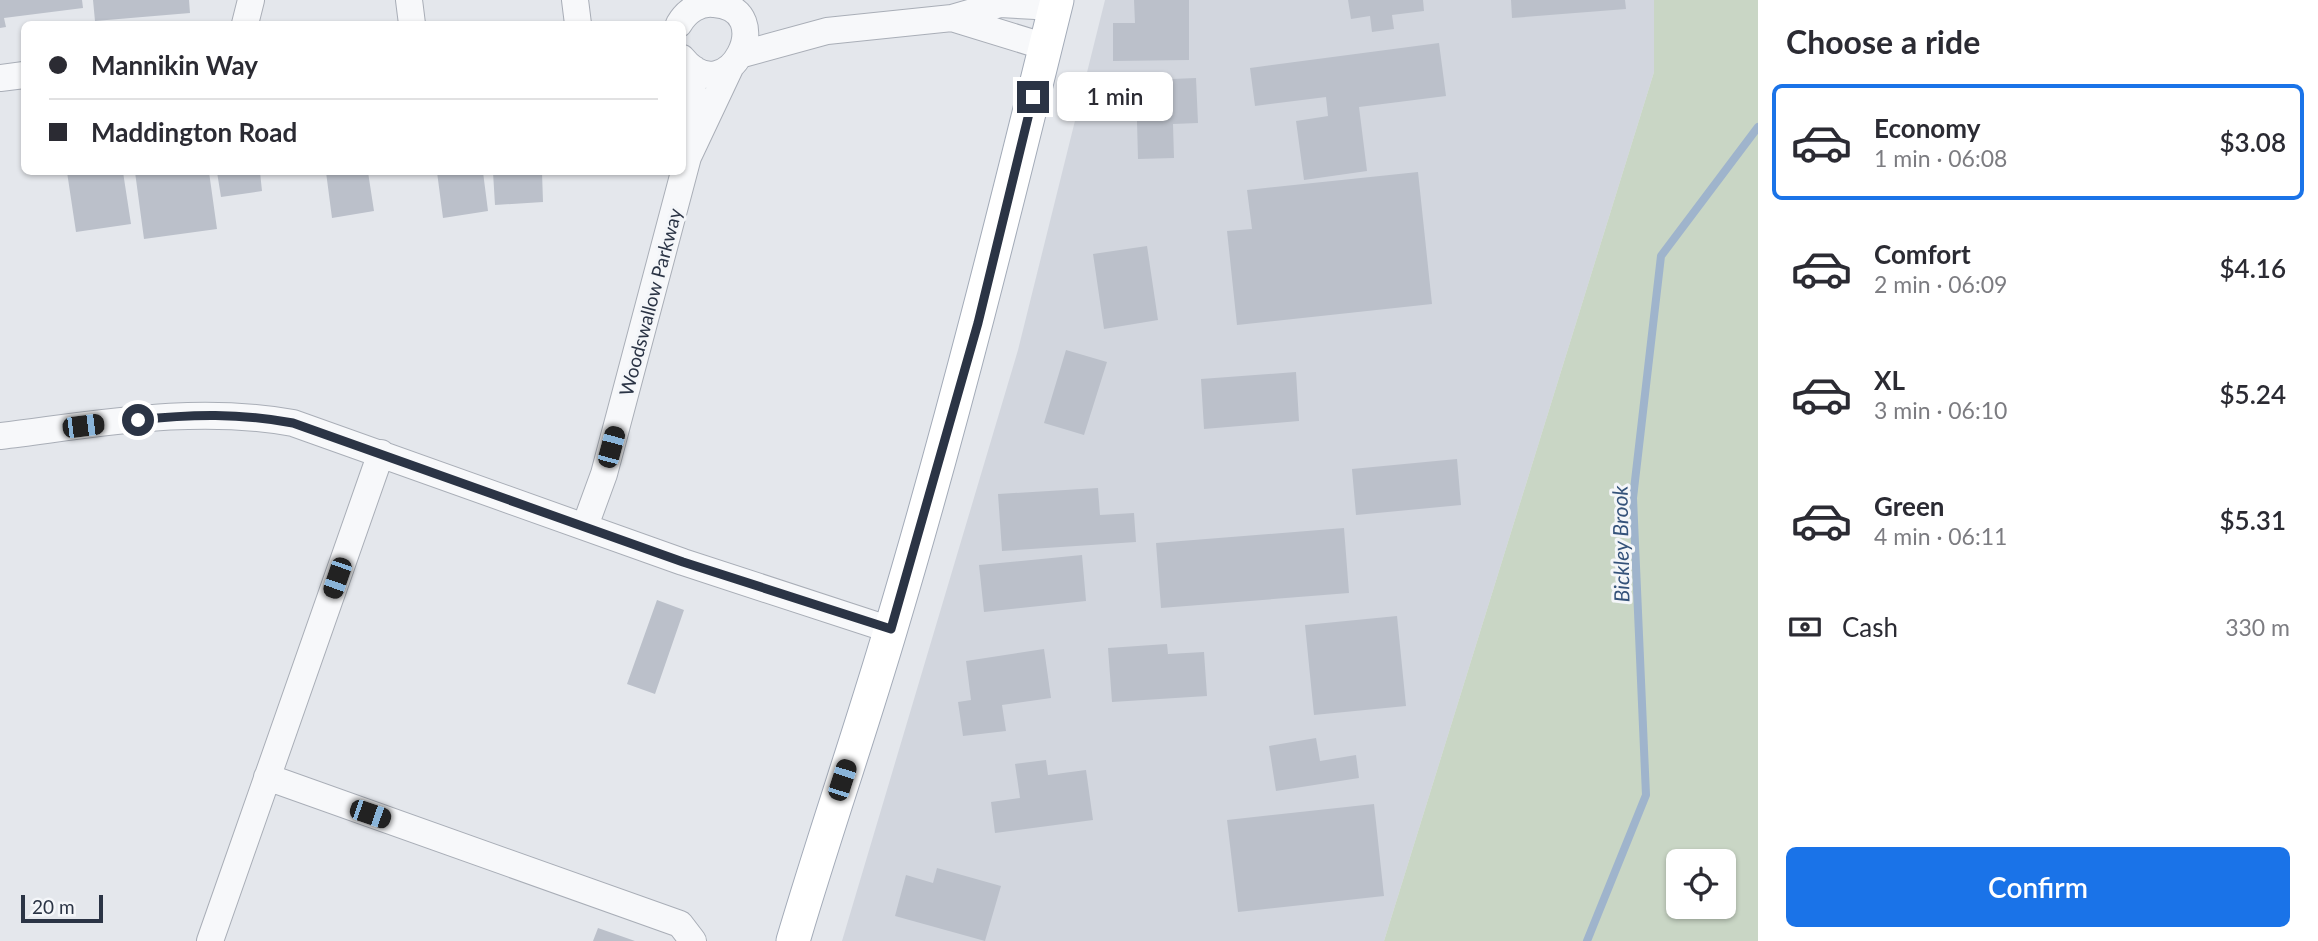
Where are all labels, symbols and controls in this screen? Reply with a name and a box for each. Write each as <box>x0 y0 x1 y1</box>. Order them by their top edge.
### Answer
text: Choose a ride <box>1786 22 1980 61</box>
text: Mannikin Way <box>91 49 258 81</box>
callout: 1 min <box>1058 72 1173 122</box>
route end <box>1017 81 1049 113</box>
text: 1 min <box>1087 82 1143 110</box>
icon: car <box>1790 111 1853 174</box>
text: Economy <box>1874 112 1980 144</box>
text: Maddington Road <box>91 116 297 148</box>
text: $3.08 <box>2220 126 2286 158</box>
text: 1 min · 06:08 <box>1874 144 2007 172</box>
street label: Woodswallow Parkway <box>614 206 686 398</box>
icon: car <box>1790 237 1853 300</box>
text: Comfort <box>1874 238 1971 270</box>
text: $4.16 <box>2220 252 2286 284</box>
text: 2 min · 06:09 <box>1874 270 2007 298</box>
icon: car <box>1790 363 1853 426</box>
text: XL <box>1874 364 1905 396</box>
text: $5.24 <box>2220 378 2286 410</box>
text: 3 min · 06:10 <box>1874 396 2007 424</box>
route start <box>122 404 154 436</box>
car <box>61 413 106 439</box>
car <box>596 424 627 470</box>
water label: Bickley Brook <box>1606 484 1634 603</box>
icon: car <box>1790 489 1853 552</box>
text: Green <box>1874 490 1944 522</box>
text: $5.31 <box>2220 504 2286 536</box>
text: 4 min · 06:11 <box>1874 522 2007 550</box>
car <box>321 555 354 601</box>
icon: cash <box>1786 608 1824 646</box>
text: Cash <box>1842 611 1898 643</box>
text: 330 m <box>2225 613 2290 641</box>
car <box>826 757 859 803</box>
car <box>347 797 394 831</box>
button: Confirm <box>1786 847 2290 927</box>
map controls <box>1666 849 1736 919</box>
button: locate <box>1666 849 1736 919</box>
scale bar <box>21 892 103 924</box>
text: 20 m <box>32 895 75 918</box>

